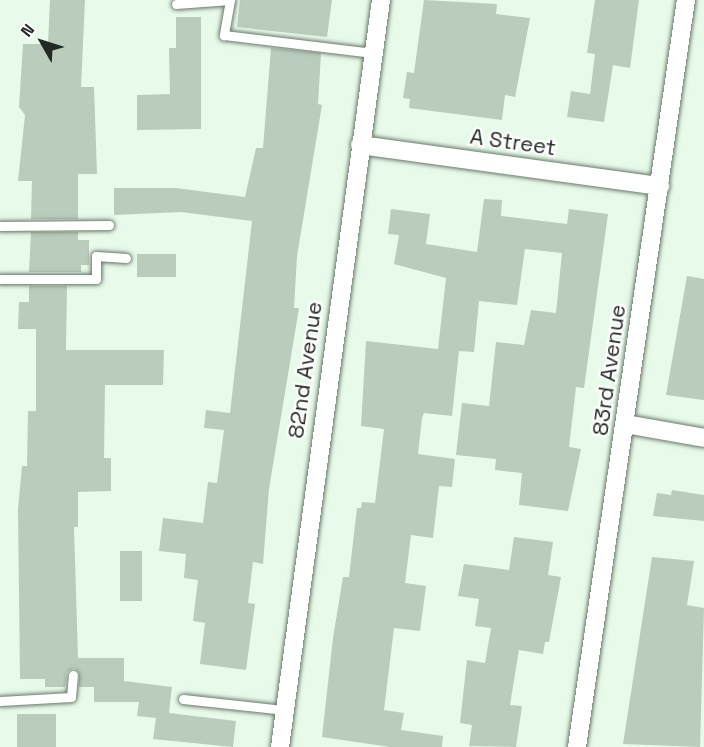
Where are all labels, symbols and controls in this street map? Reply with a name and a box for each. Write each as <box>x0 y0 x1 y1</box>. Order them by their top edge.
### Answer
north arrow <box>12 12 72 72</box>
text: N <box>16 20 39 41</box>
street label: A Street <box>468 123 558 161</box>
street label: 82nd Avenue <box>282 300 328 440</box>
street label: 83rd Avenue <box>587 303 631 437</box>

